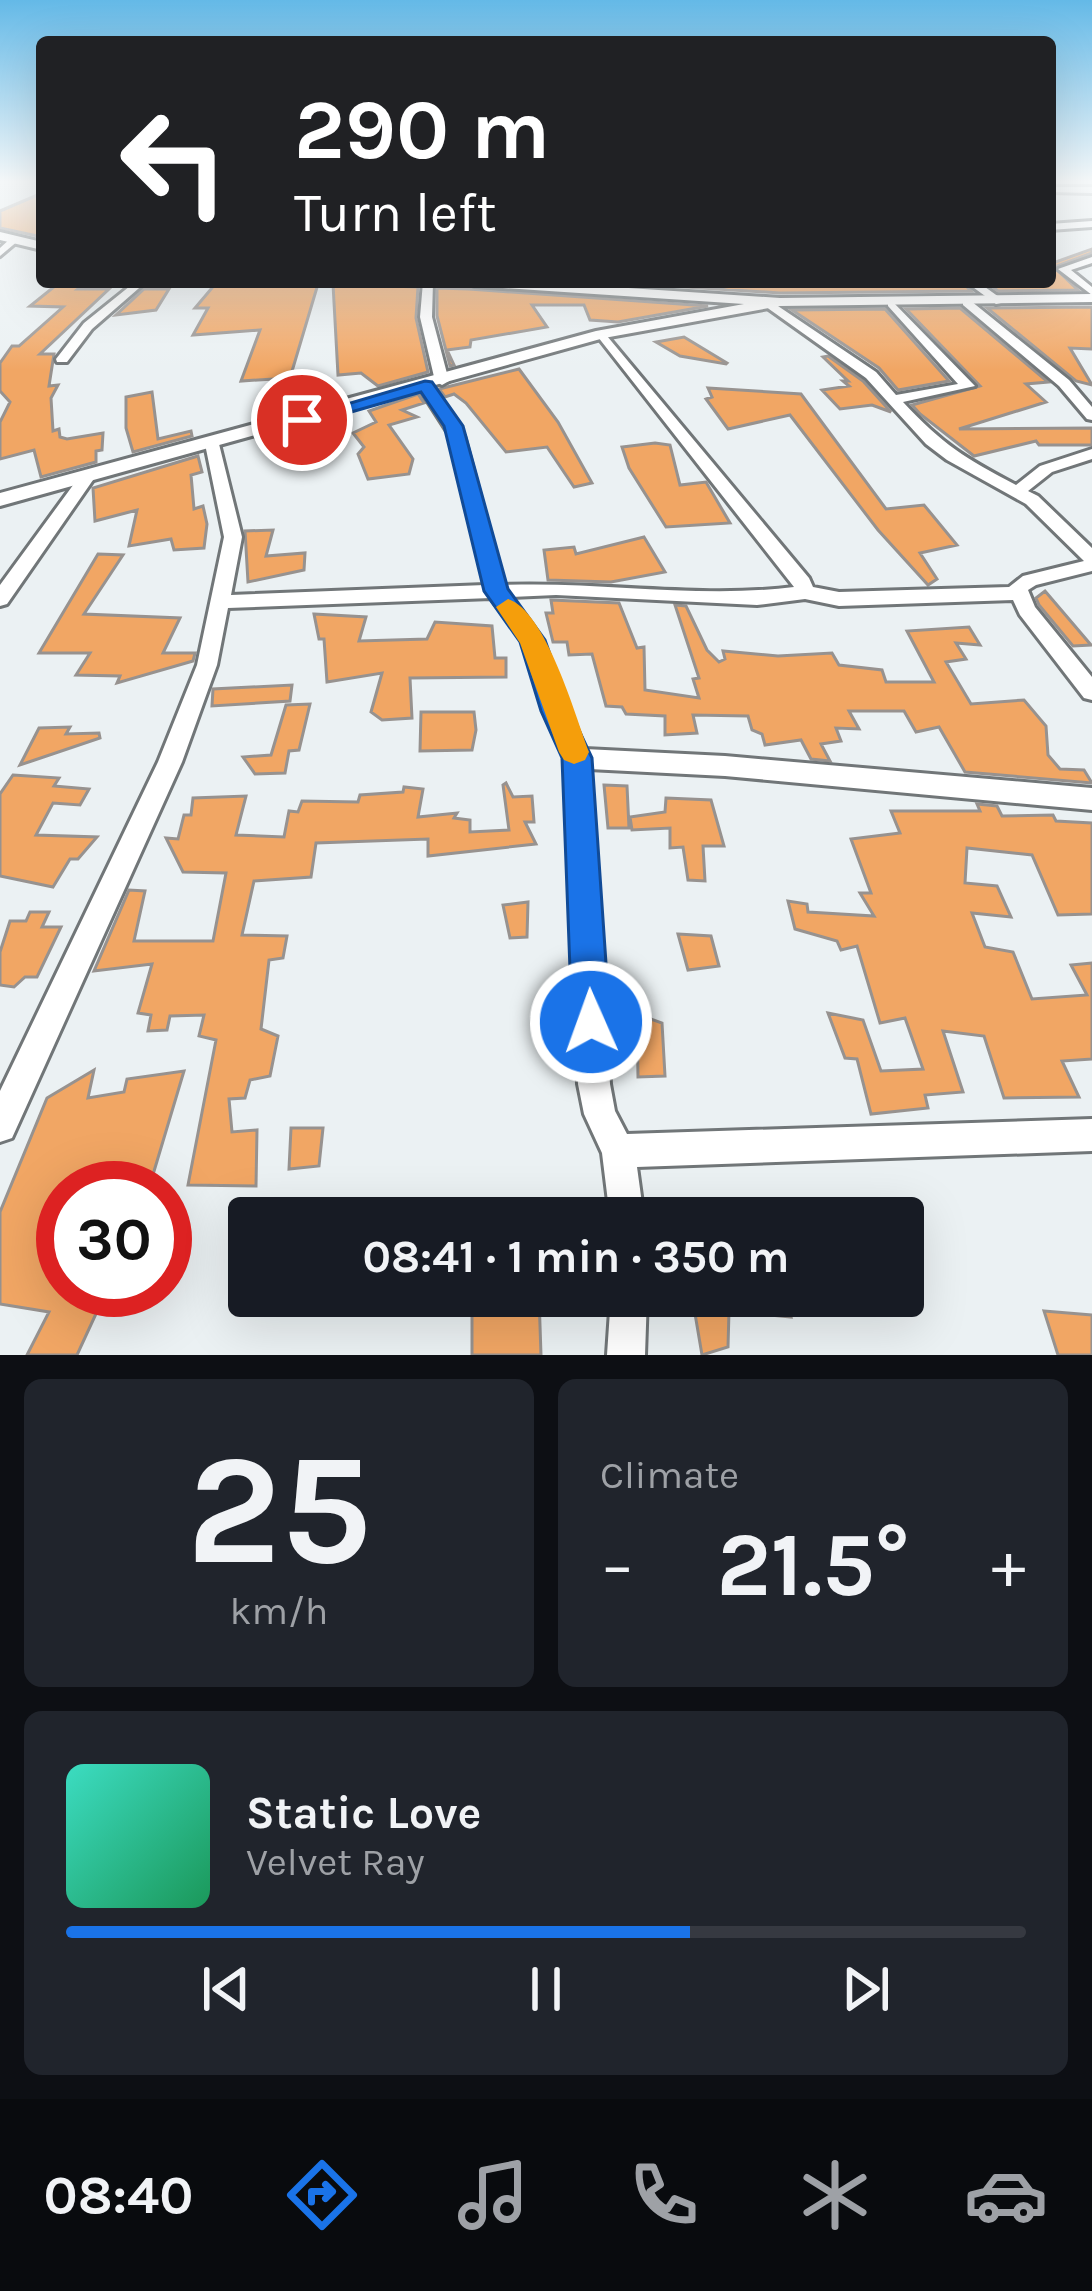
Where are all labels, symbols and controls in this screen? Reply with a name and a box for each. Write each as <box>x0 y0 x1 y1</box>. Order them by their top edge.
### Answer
text: 290 m <box>294 81 550 179</box>
icon: left <box>96 84 252 240</box>
text: Turn left <box>294 181 497 245</box>
pin <box>251 369 353 471</box>
icon: arrive <box>269 387 335 453</box>
position arrow <box>528 959 654 1085</box>
speed limit sign: 30 <box>36 1161 192 1317</box>
text: 08:41 · 1 min · 350 m <box>362 1231 790 1283</box>
text: 25 <box>186 1419 372 1601</box>
text: Climate <box>600 1452 739 1498</box>
text: 21.5° <box>716 1512 910 1618</box>
text: − <box>600 1526 635 1604</box>
text: + <box>991 1526 1026 1604</box>
text: km/h <box>230 1588 328 1634</box>
text: Static Love <box>246 1787 481 1839</box>
text: Velvet Ray <box>246 1839 425 1885</box>
icon: previous <box>193 1956 259 2022</box>
icon: pause <box>513 1956 579 2022</box>
icon: next <box>833 1956 899 2022</box>
icon: directions <box>280 2153 364 2237</box>
icon: music <box>451 2153 535 2237</box>
icon: phone <box>622 2153 706 2237</box>
icon: climate <box>793 2153 877 2237</box>
icon: car <box>964 2153 1048 2237</box>
text: 08:40 <box>44 2163 193 2227</box>

